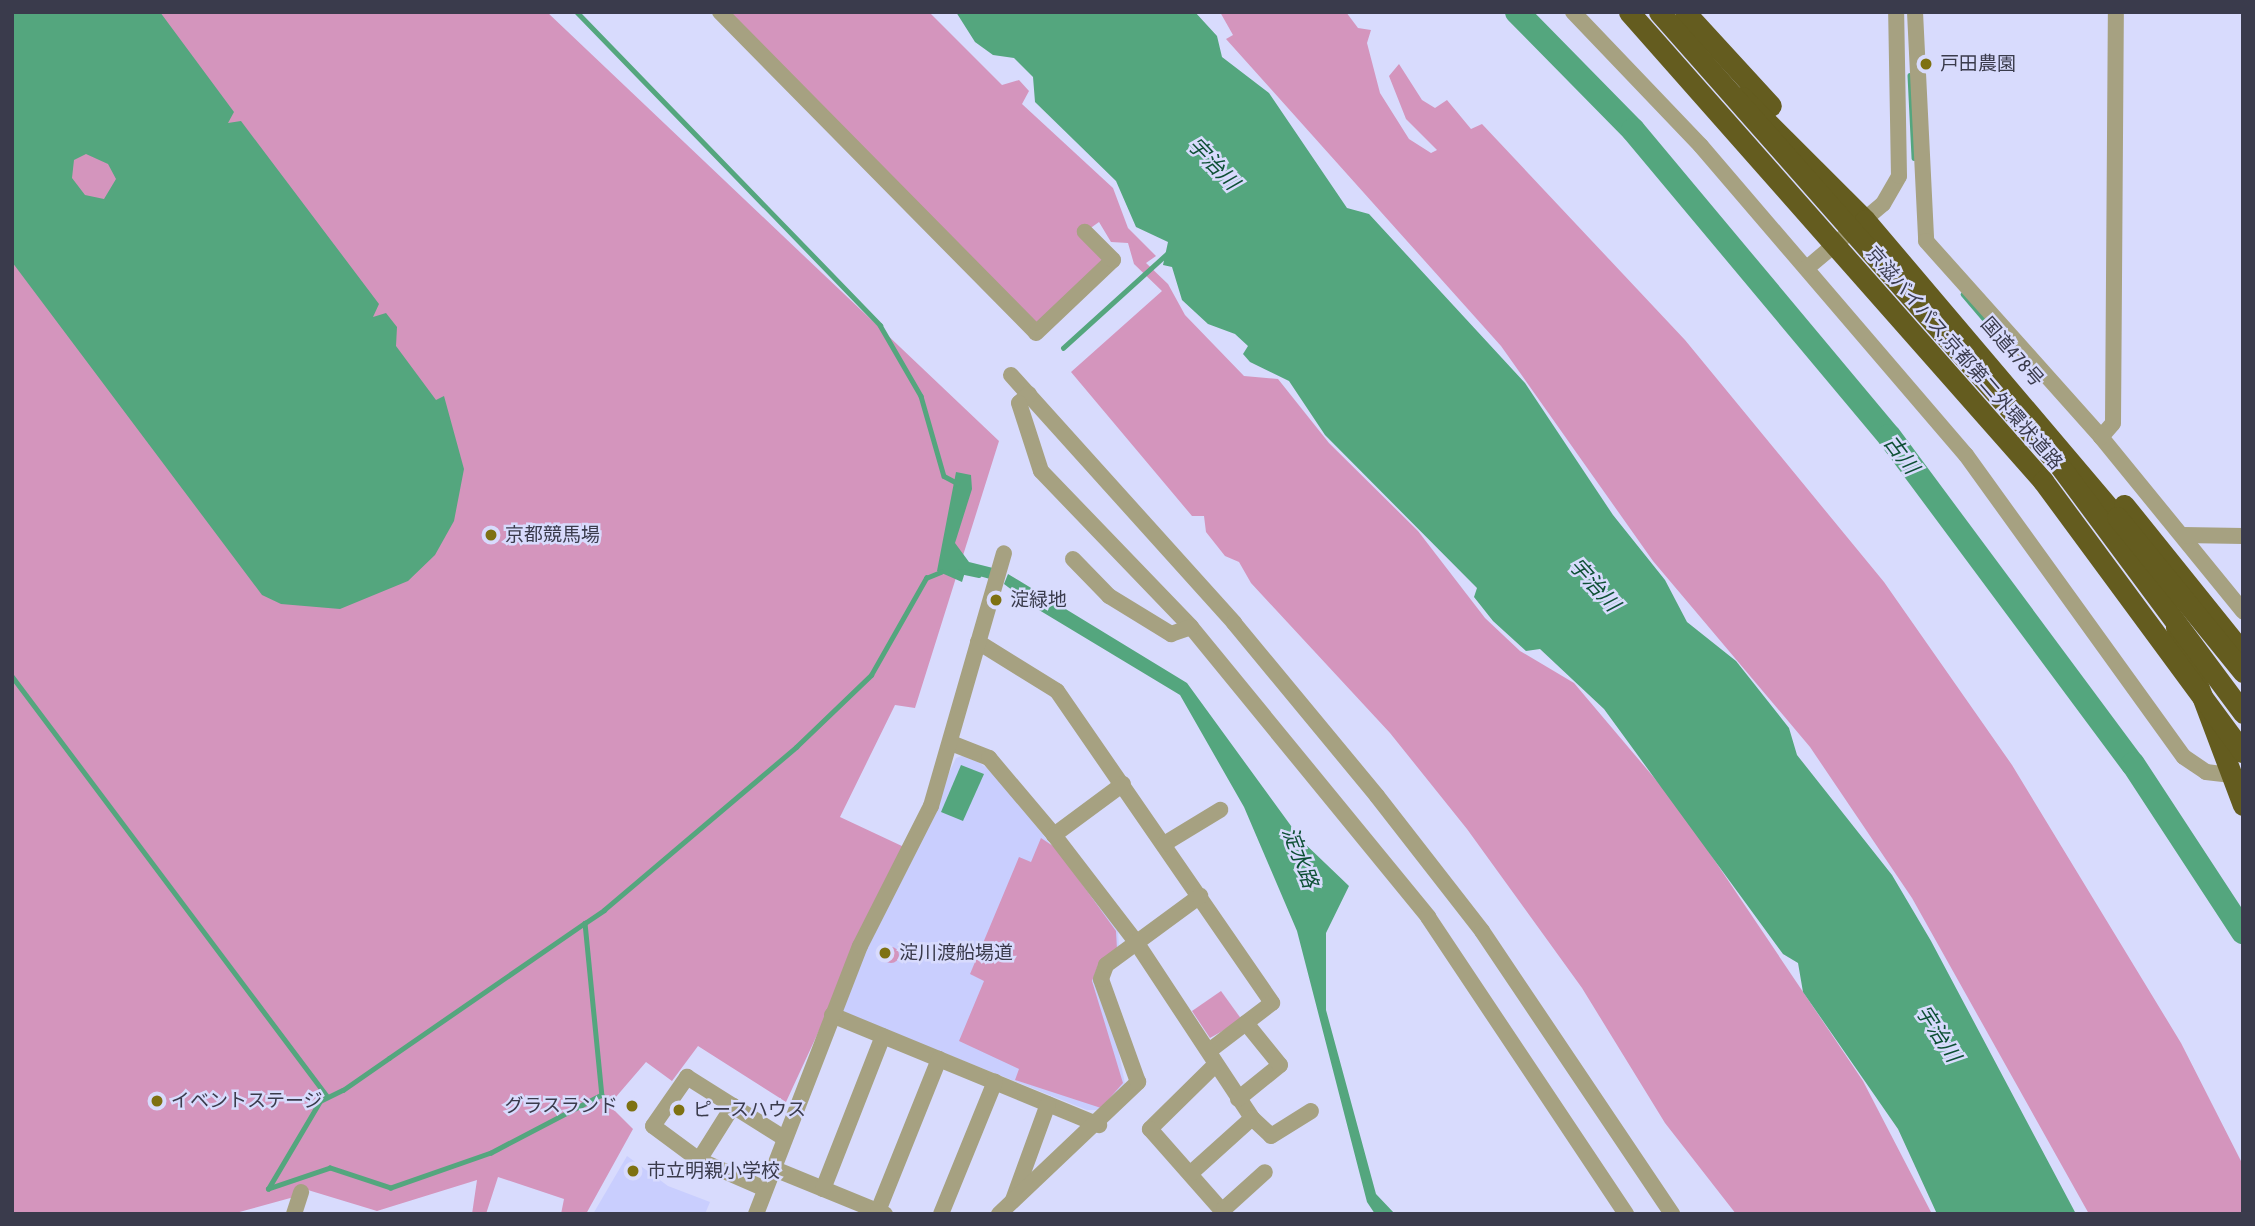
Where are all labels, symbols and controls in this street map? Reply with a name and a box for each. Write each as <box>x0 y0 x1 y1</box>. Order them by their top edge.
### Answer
place label: 戸田農園 <box>1940 53 2016 75</box>
marker: 戸田農園 <box>1918 56 1934 72</box>
water label: 宇治川 <box>1183 132 1245 194</box>
street label: 京滋バイパス;京都第二外環状道路 <box>1861 242 2067 474</box>
street label: 国道478号 <box>1976 313 2048 391</box>
water label: 古川 <box>1879 430 1925 478</box>
place label: 京都競馬場 <box>505 524 600 546</box>
marker: 京都競馬場 <box>483 527 499 543</box>
water label: 宇治川 <box>1565 552 1625 616</box>
place label: 淀緑地 <box>1010 589 1067 611</box>
marker: 淀緑地 <box>988 592 1004 608</box>
water label: 淀水路 <box>1278 823 1324 891</box>
place label: 淀川渡船場道 <box>899 942 1013 964</box>
marker: 淀川渡船場道 <box>877 945 893 961</box>
water label: 宇治川 <box>1911 1000 1967 1066</box>
place label: イベントステージ <box>171 1090 323 1112</box>
marker: イベントステージ <box>149 1093 165 1109</box>
place label: グラスランド <box>504 1095 618 1117</box>
marker: グラスランド <box>624 1098 640 1114</box>
place label: ピースハウス <box>693 1099 807 1121</box>
marker: ピースハウス <box>671 1102 687 1118</box>
place label: 市立明親小学校 <box>647 1160 780 1182</box>
marker: 市立明親小学校 <box>625 1163 641 1179</box>

